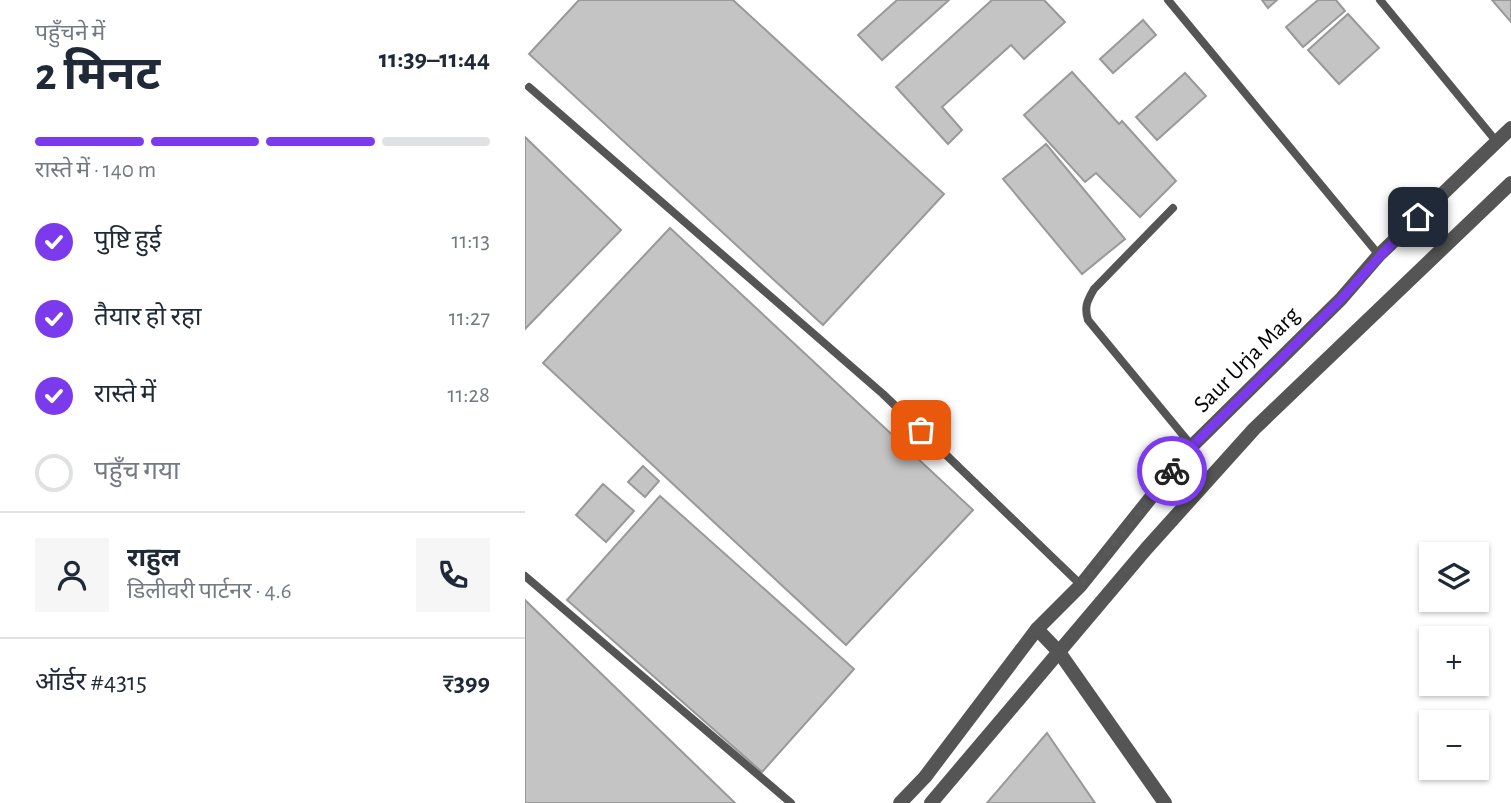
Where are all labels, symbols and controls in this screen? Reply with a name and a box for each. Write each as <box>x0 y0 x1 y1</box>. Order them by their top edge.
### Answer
text: पहुँचने में <box>35 22 105 45</box>
text: 11:39–11:44 <box>379 46 490 72</box>
text: 2 मिनट <box>35 52 160 98</box>
text: रास्ते में · 140 m <box>35 159 156 182</box>
pin <box>1388 187 1448 247</box>
icon: home <box>1399 198 1437 236</box>
icon: check <box>35 223 73 261</box>
text: पुष्टि हुई <box>94 227 162 253</box>
text: 11:13 <box>452 230 490 253</box>
icon: check <box>35 300 73 338</box>
street label: Saur Urja Marg <box>1190 302 1305 417</box>
text: तैयार हो रहा <box>94 304 202 330</box>
text: 11:27 <box>449 307 490 330</box>
icon: check <box>35 377 73 415</box>
text: रास्ते में <box>94 381 156 407</box>
text: 11:28 <box>448 384 490 407</box>
pin <box>891 400 951 460</box>
icon: bag <box>902 411 940 449</box>
courier <box>1137 436 1207 506</box>
icon: bike <box>1153 452 1191 490</box>
text: पहुँच गया <box>94 458 180 484</box>
button: person <box>35 538 109 612</box>
button: phone <box>416 538 490 612</box>
map controls <box>1419 542 1489 780</box>
button: layers <box>1419 542 1489 612</box>
text: राहुल <box>127 545 180 571</box>
text: डिलीवरी पार्टनर · 4.6 <box>127 580 292 603</box>
button: + <box>1419 626 1489 696</box>
text: ऑर्डर #4315 <box>35 669 147 695</box>
text: ₹399 <box>443 670 490 696</box>
button: − <box>1419 710 1489 780</box>

